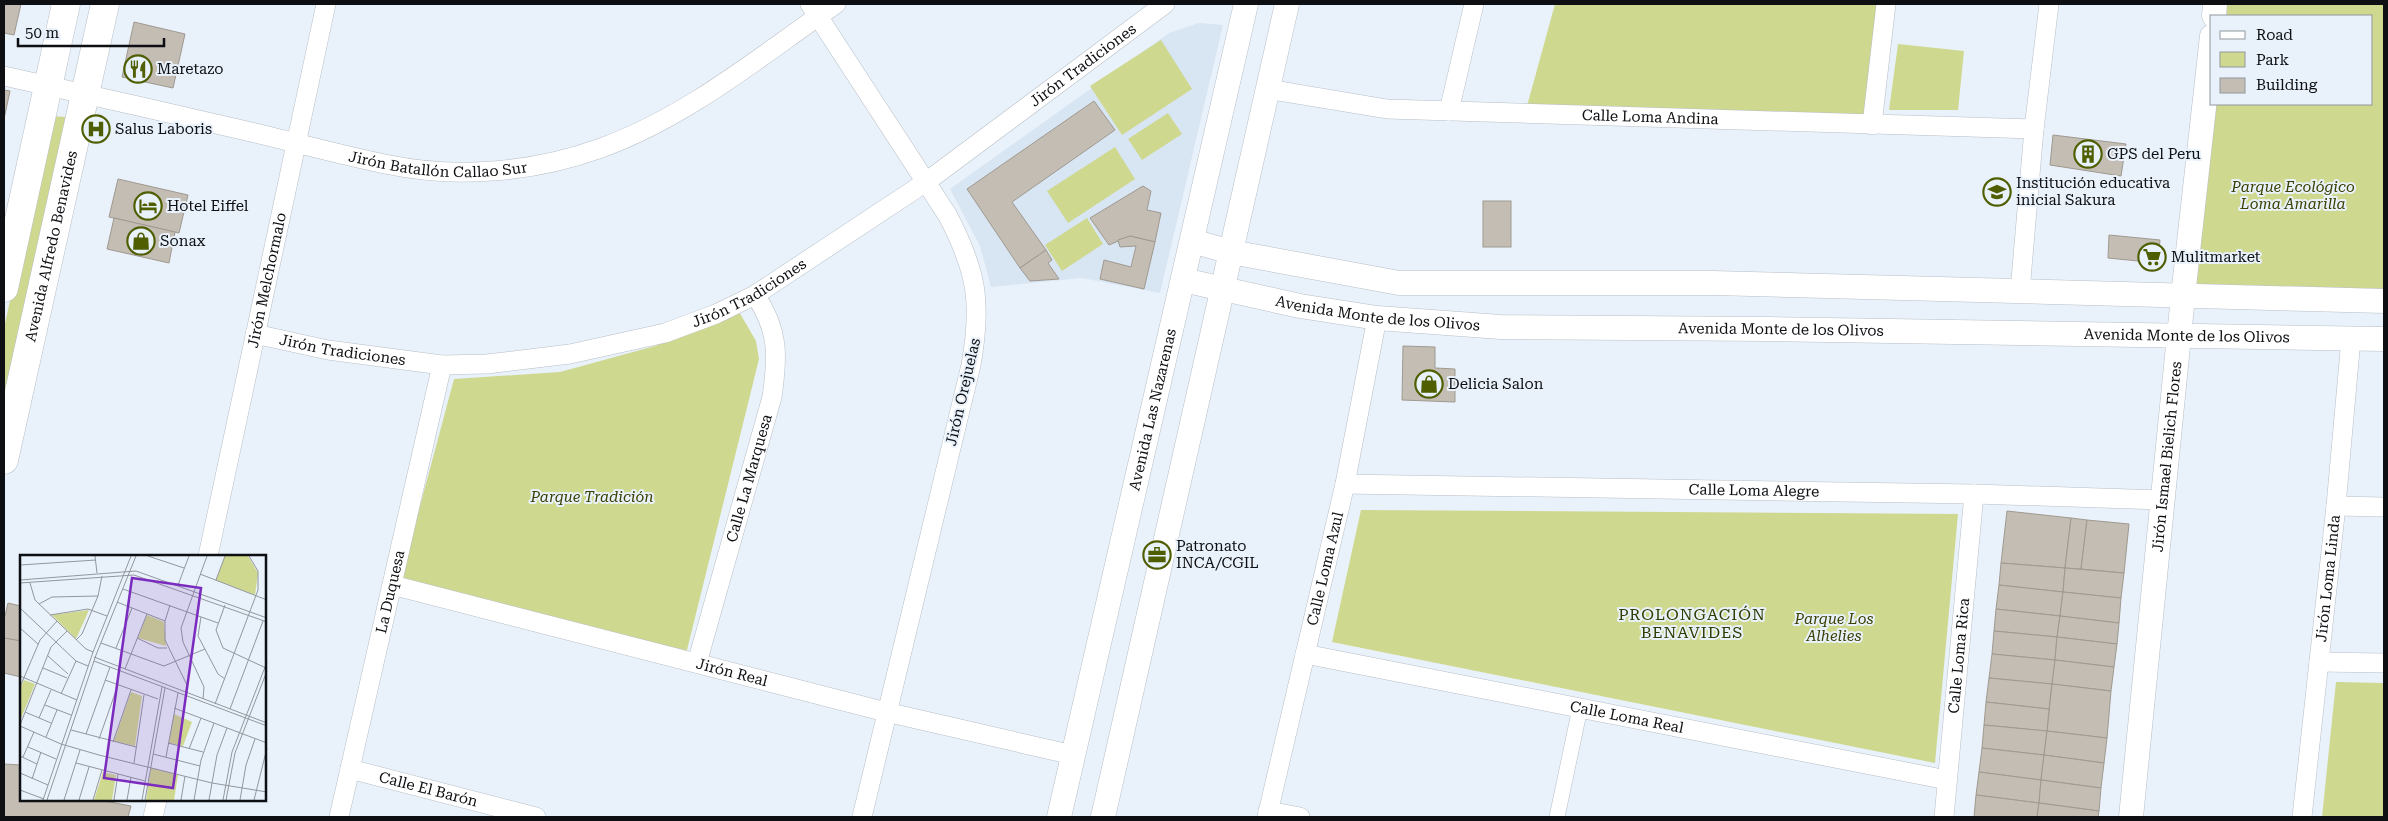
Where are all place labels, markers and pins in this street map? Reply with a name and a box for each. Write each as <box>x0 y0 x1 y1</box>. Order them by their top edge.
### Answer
restaurant icon: Maretazo <box>123 54 153 84</box>
place label: Maretazo <box>157 60 223 78</box>
hospital icon: Salus Laboris <box>81 114 111 144</box>
place label: Salus Laboris <box>115 120 212 138</box>
building icon: GPS del Peru <box>2073 139 2103 169</box>
place label: GPS del Peru <box>2107 145 2201 163</box>
place label: Institución educativa inicial Sakura <box>2016 174 2170 209</box>
school or university icon: Institución educativa inicial Sakura <box>1982 177 2012 207</box>
hotel icon: Hotel Eiffel <box>133 191 163 221</box>
place label: Hotel Eiffel <box>167 197 249 215</box>
shop icon: Sonax <box>126 226 156 256</box>
place label: Sonax <box>160 232 206 250</box>
supermarket icon: Mulitmarket <box>2137 242 2167 272</box>
place label: Mulitmarket <box>2171 248 2261 266</box>
shop icon: Delicia Salon <box>1414 369 1444 399</box>
place label: Delicia Salon <box>1448 375 1544 393</box>
place label: Patronato INCA/CGIL <box>1176 537 1259 572</box>
office icon: Patronato INCA/CGIL <box>1142 540 1172 570</box>

